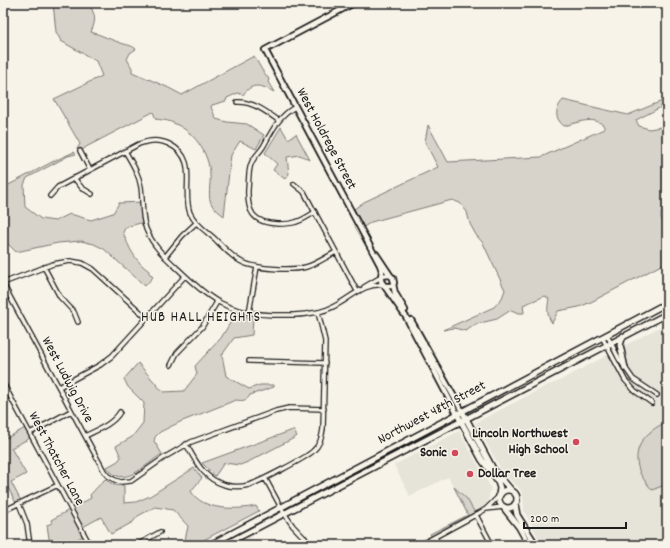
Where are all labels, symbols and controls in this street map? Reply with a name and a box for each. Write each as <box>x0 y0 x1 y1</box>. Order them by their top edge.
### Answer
street label: West Holdrege Street <box>291 85 361 193</box>
district label: HUB HALL HEIGHTS <box>141 307 261 329</box>
street label: West Ludwig Drive <box>36 334 98 426</box>
street label: Northwest 48th Street <box>375 376 489 450</box>
street label: West Thatcher Lane <box>23 409 89 509</box>
place label: Lincoln Northwest High School <box>472 424 569 460</box>
marker: Lincoln Northwest High School <box>571 437 581 447</box>
place label: Sonic <box>420 443 447 463</box>
marker: Sonic <box>450 448 460 458</box>
place label: Dollar Tree <box>478 464 536 484</box>
marker: Dollar Tree <box>465 469 475 479</box>
scale bar <box>524 504 626 530</box>
text: 200 m <box>530 511 559 528</box>

